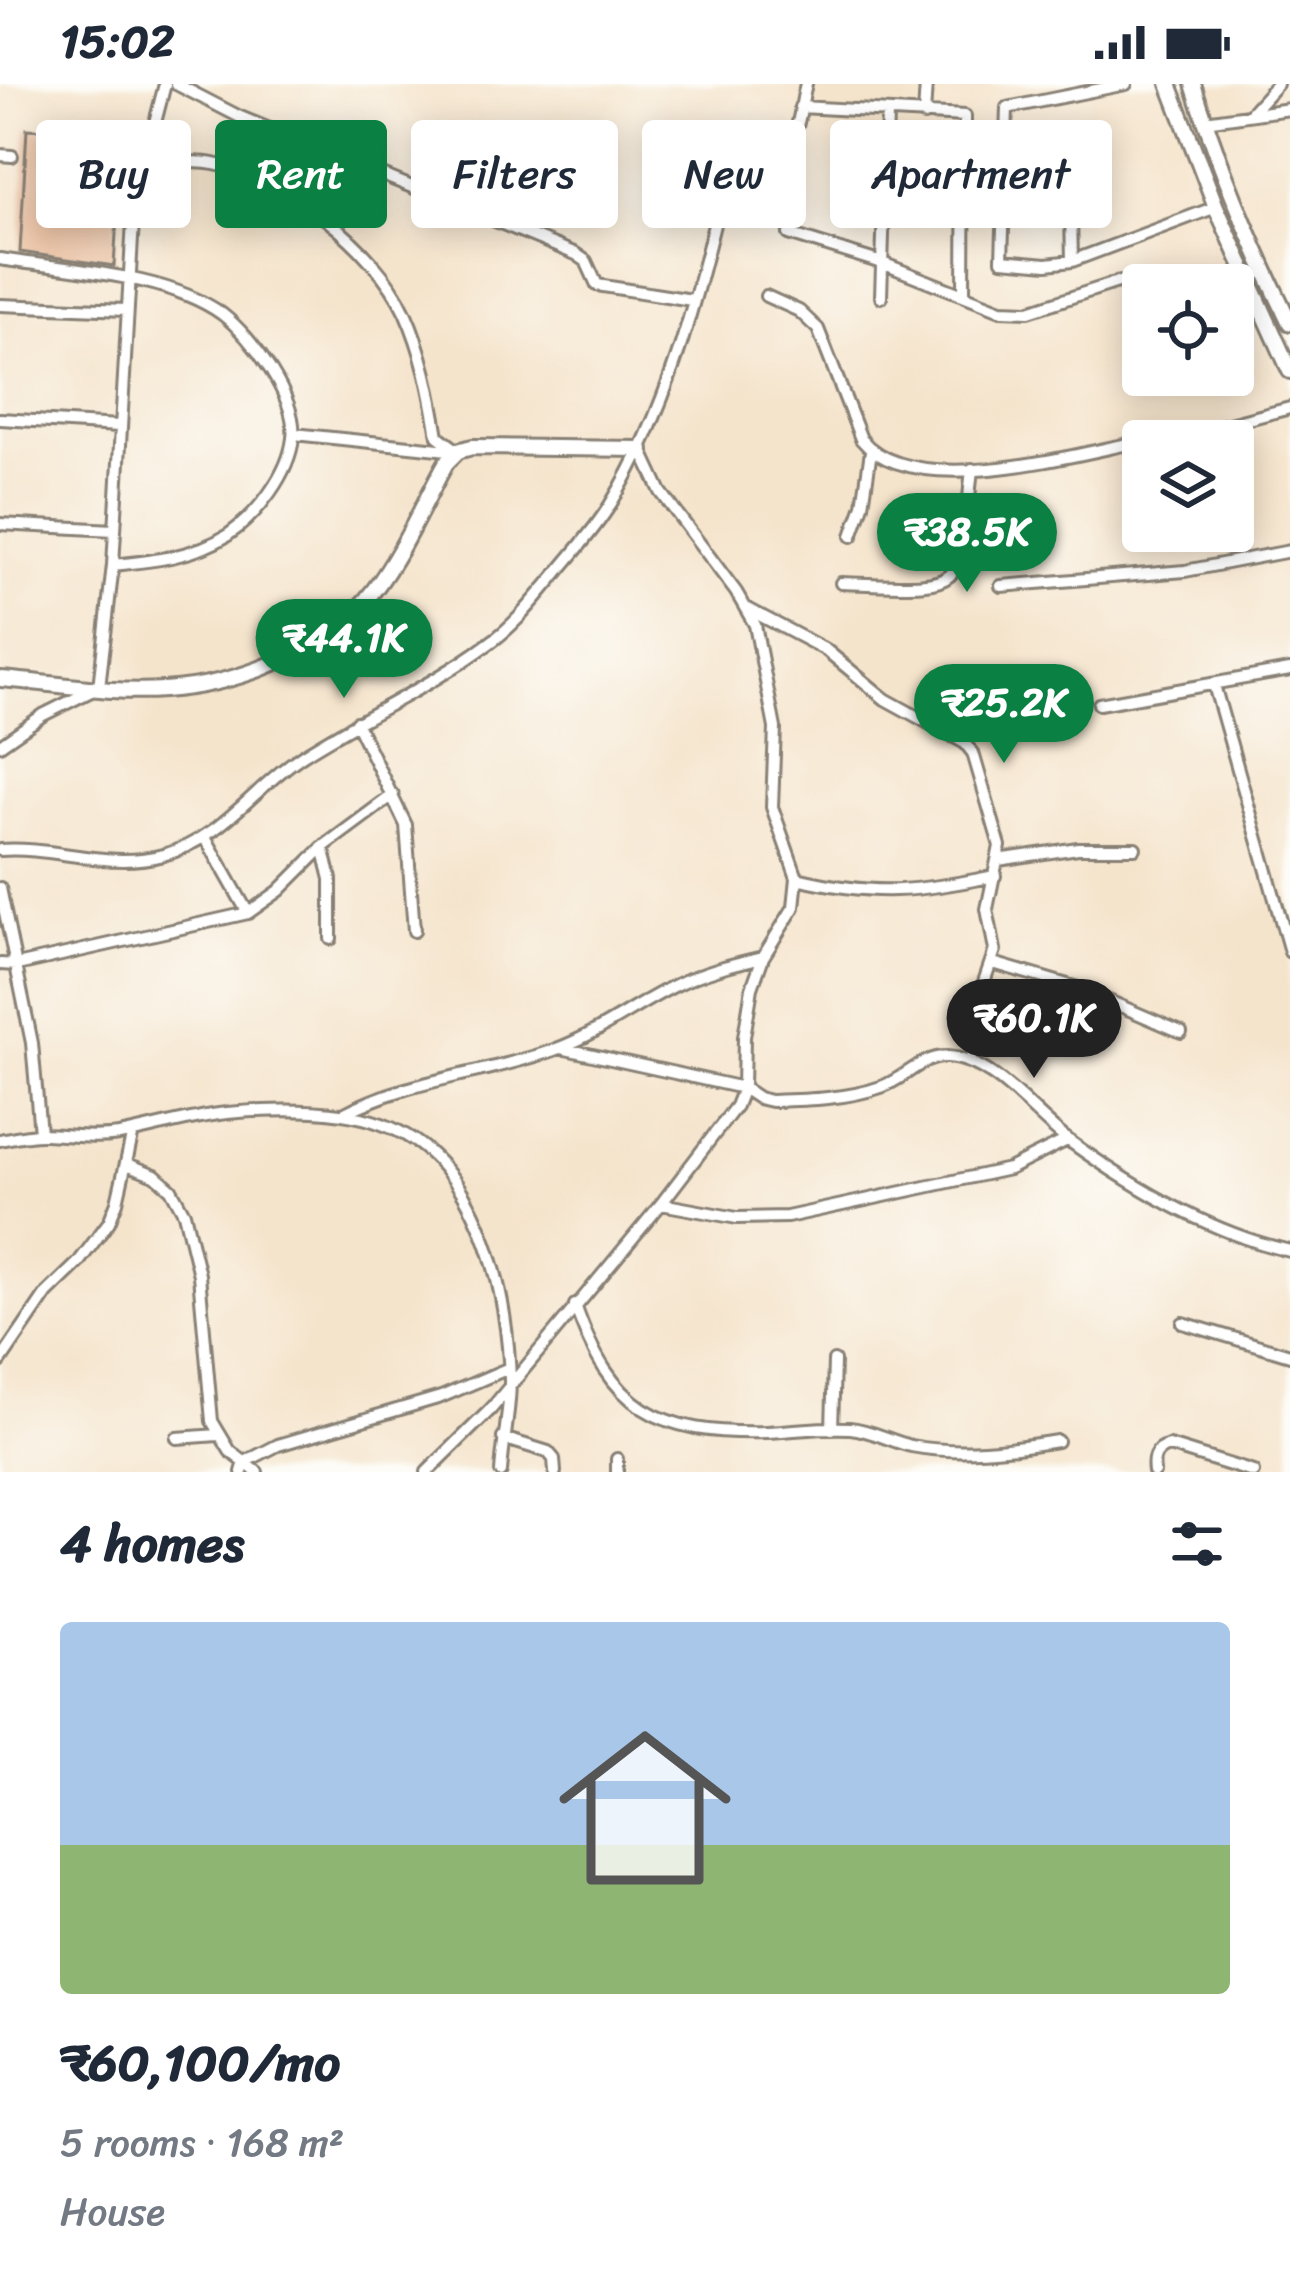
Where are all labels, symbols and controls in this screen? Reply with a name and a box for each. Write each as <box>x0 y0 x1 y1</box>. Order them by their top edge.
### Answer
text: 15:02 <box>60 2 175 82</box>
chip: Buy <box>36 120 191 228</box>
chip: Rent <box>215 120 387 228</box>
chip: Filters <box>411 120 618 228</box>
chip: New <box>642 120 806 228</box>
chip: Apartment <box>830 120 1112 228</box>
map controls <box>1122 264 1254 552</box>
button: locate <box>1122 264 1254 396</box>
button: layers <box>1122 420 1254 552</box>
pin: ₹38.5K <box>869 493 1065 595</box>
text: ₹38.5K <box>904 497 1030 566</box>
pin: ₹44.1K <box>246 599 442 701</box>
text: ₹44.1K <box>283 603 405 672</box>
pin: ₹25.2K <box>906 664 1102 766</box>
text: ₹25.2K <box>941 668 1067 737</box>
pin: ₹60.1K <box>936 979 1132 1081</box>
text: ₹60.1K <box>974 983 1094 1052</box>
text: 4 homes <box>60 1499 244 1589</box>
icon: filters <box>1164 1511 1230 1577</box>
icon: home <box>537 1700 753 1916</box>
text: ₹60,100/mo <box>60 2018 340 2108</box>
text: 5 rooms · 168 m² <box>60 2108 344 2177</box>
text: House <box>60 2177 165 2246</box>

